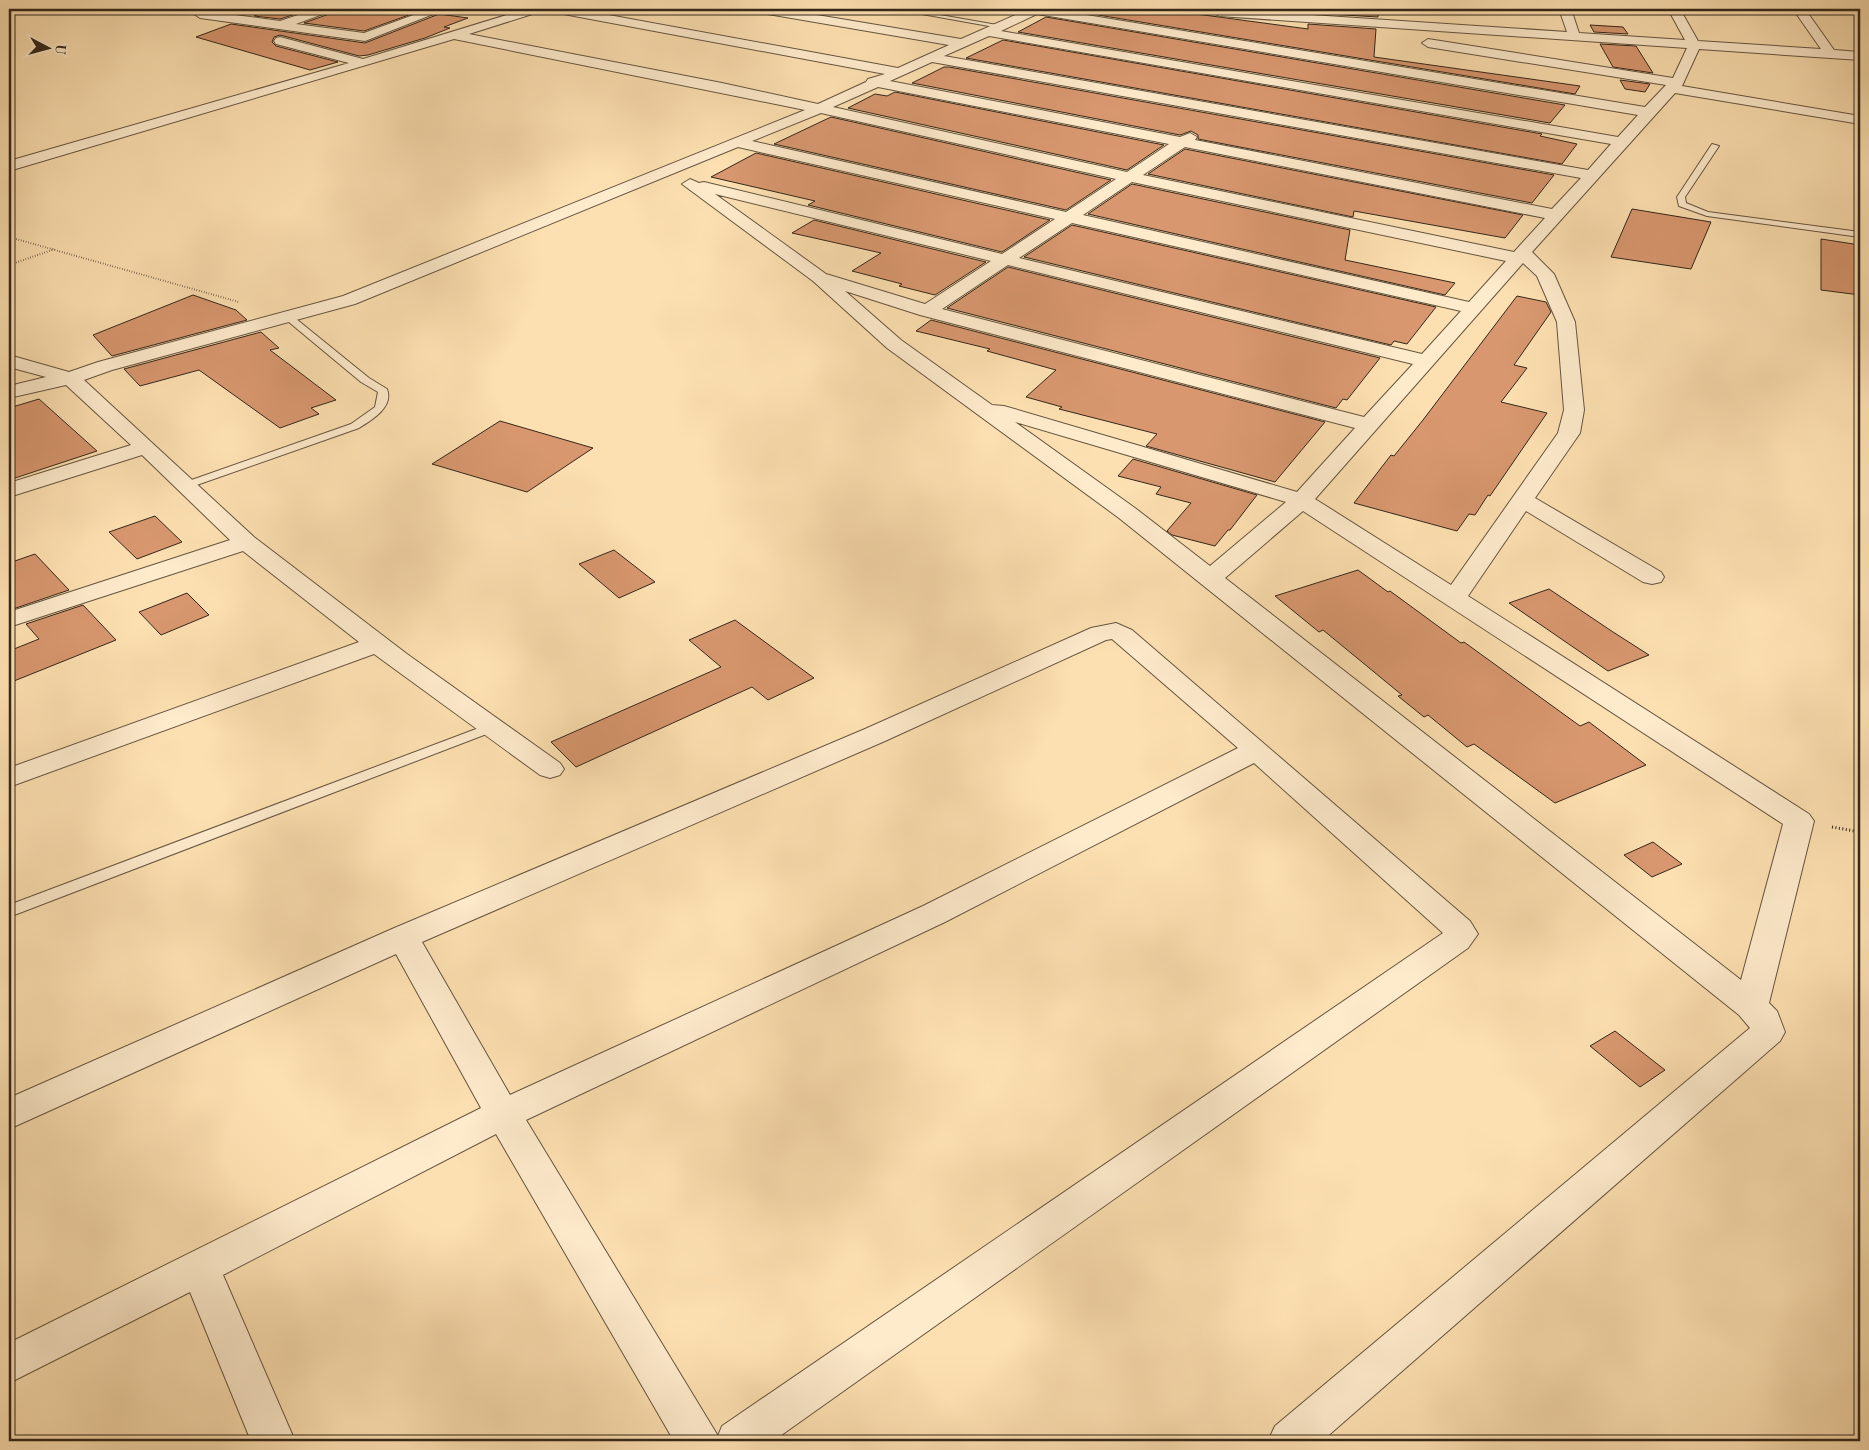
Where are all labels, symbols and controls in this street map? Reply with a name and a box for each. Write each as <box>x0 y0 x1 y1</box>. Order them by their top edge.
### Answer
north arrow <box>22 22 72 72</box>
text: U <box>52 43 67 56</box>

